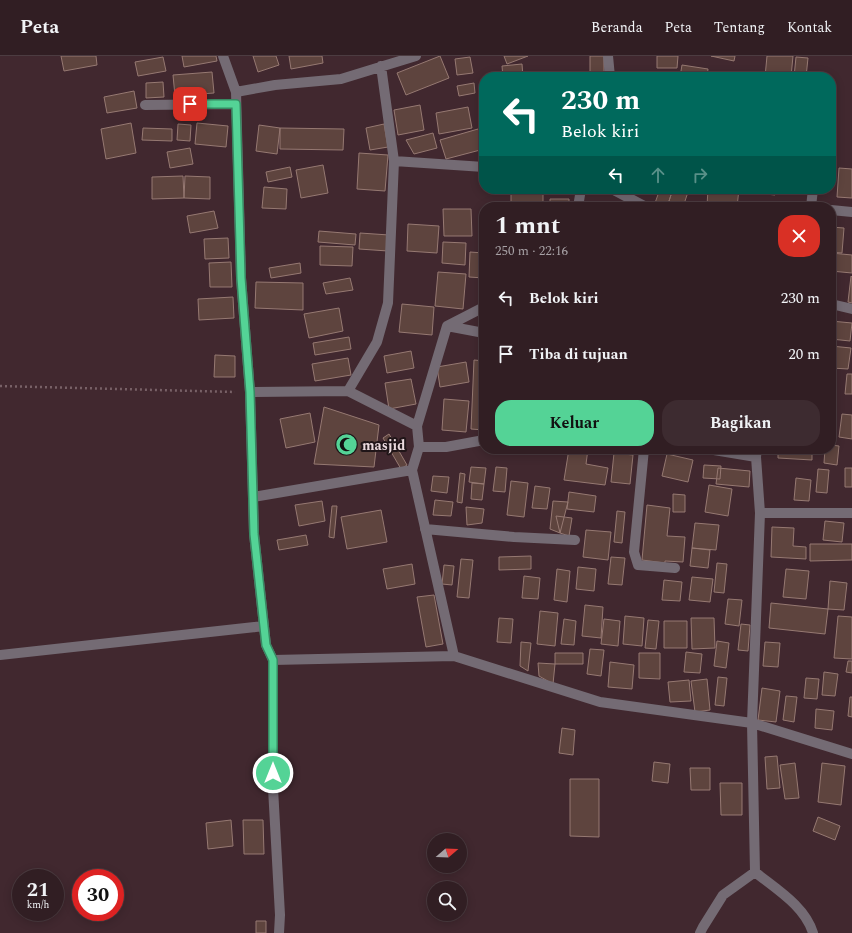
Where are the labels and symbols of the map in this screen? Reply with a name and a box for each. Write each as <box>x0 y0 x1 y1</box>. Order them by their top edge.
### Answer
pin <box>173 87 207 121</box>
mosque icon: masjid <box>334 432 360 458</box>
place label: masjid <box>362 435 405 456</box>
position arrow <box>252 752 294 794</box>
north arrow <box>427 833 467 873</box>
speed limit sign: 30 <box>72 869 124 921</box>

